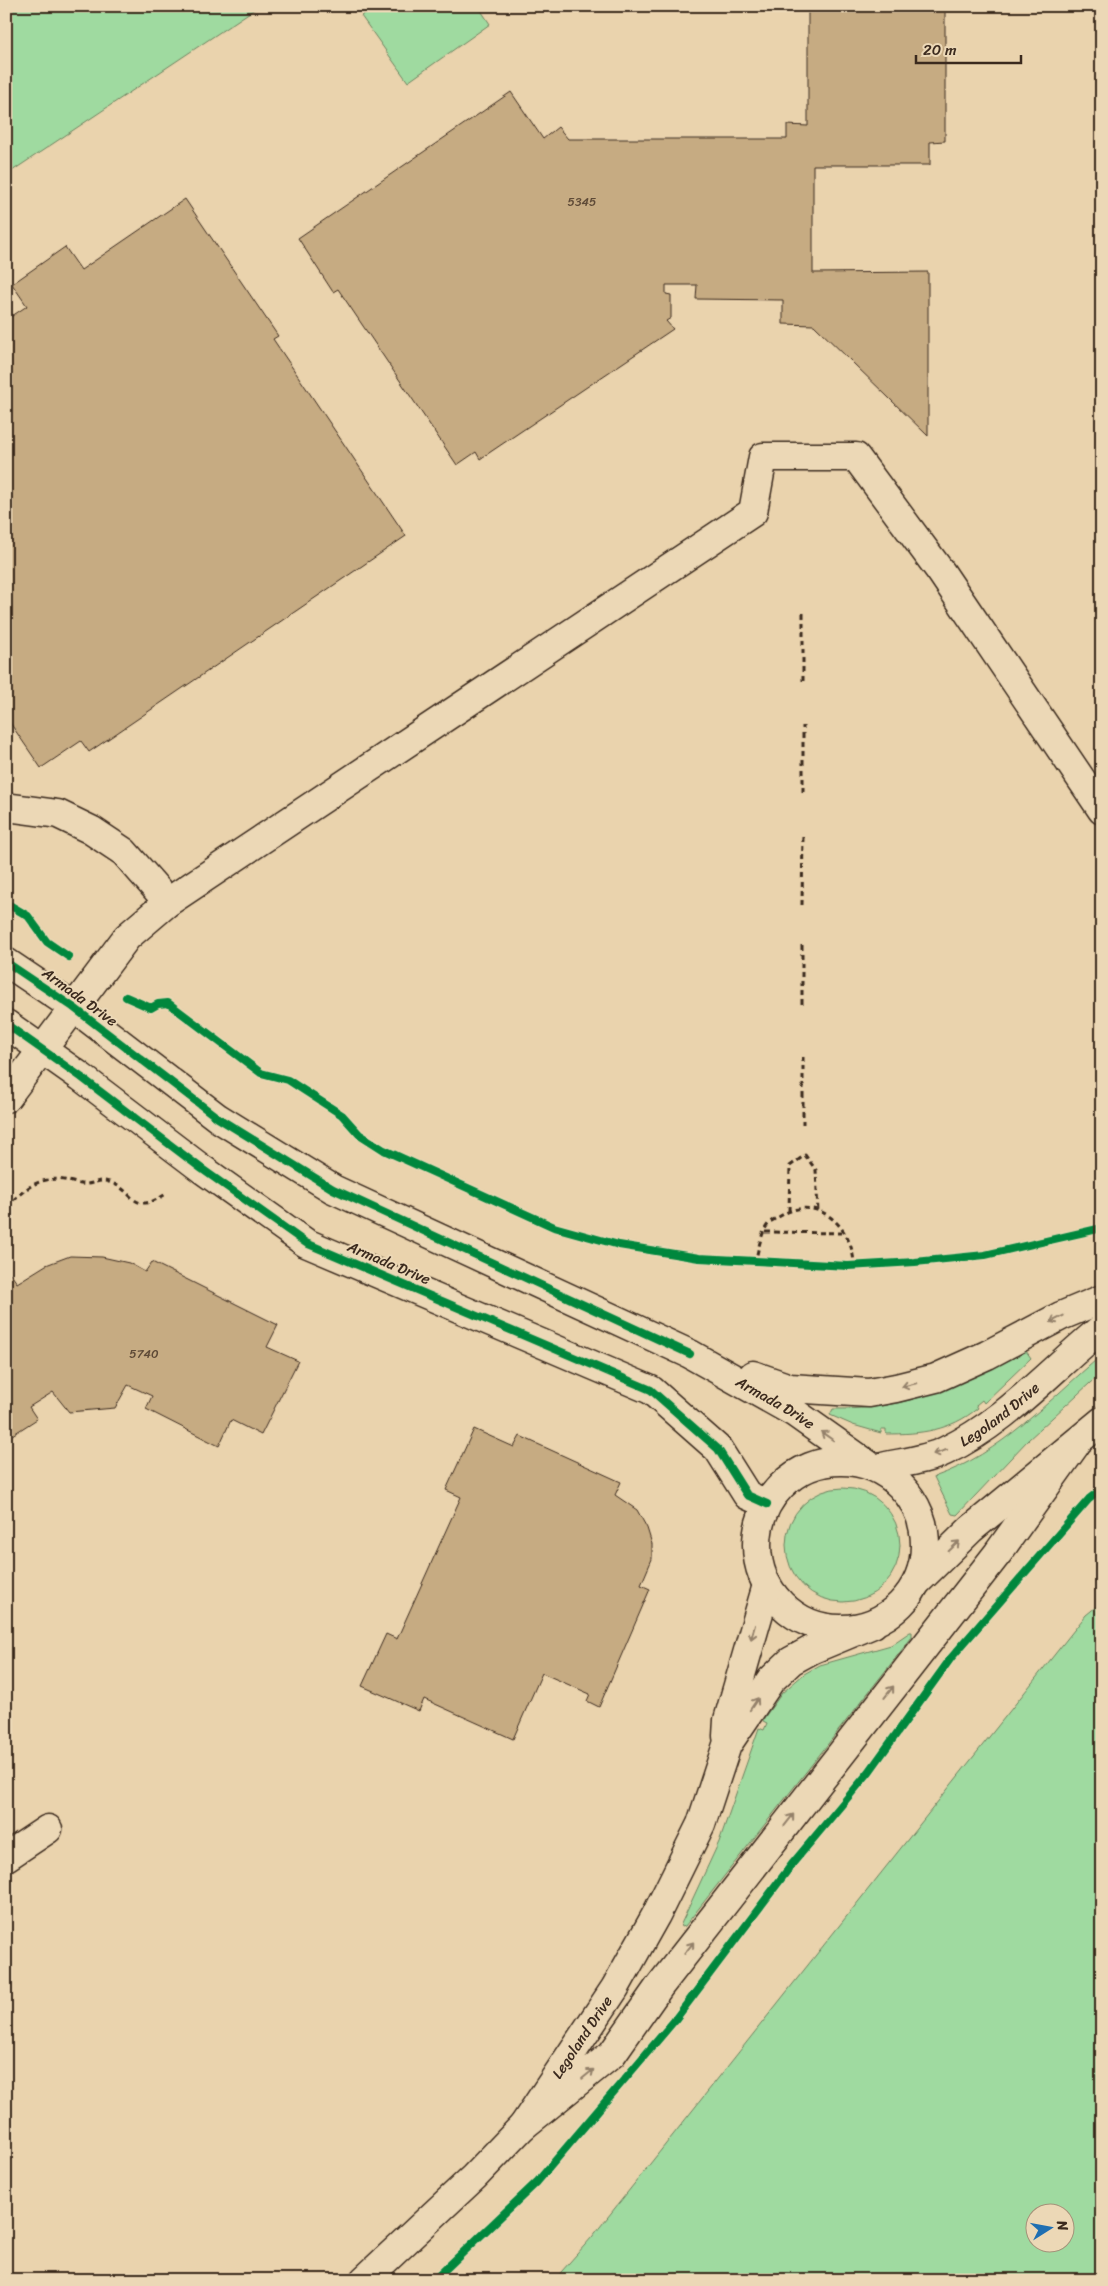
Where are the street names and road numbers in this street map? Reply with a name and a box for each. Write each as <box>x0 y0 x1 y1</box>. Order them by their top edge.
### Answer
street label: Armada Drive <box>36 960 124 1034</box>
street label: Armada Drive <box>342 1233 435 1292</box>
street label: Armada Drive <box>730 1369 821 1436</box>
street label: Legoland Drive <box>954 1375 1046 1454</box>
street label: Legoland Drive <box>545 1990 620 2084</box>

